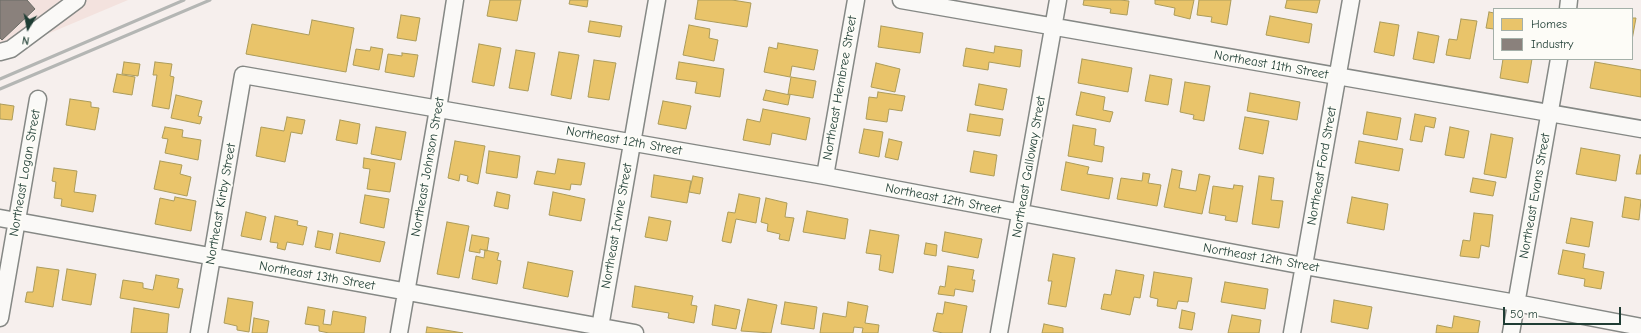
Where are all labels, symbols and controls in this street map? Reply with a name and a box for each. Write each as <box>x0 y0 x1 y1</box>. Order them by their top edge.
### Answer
north arrow <box>8 8 48 48</box>
legend <box>1493 8 1633 60</box>
street label: Northeast Hembree Street <box>820 15 860 161</box>
text: Homes <box>1531 17 1567 31</box>
text: N <box>21 33 30 47</box>
text: Industry <box>1531 37 1573 51</box>
street label: Northeast 11th Street <box>1213 47 1329 83</box>
street label: Northeast Galloway Street <box>1009 95 1049 239</box>
street label: Northeast Johnson Street <box>408 96 448 238</box>
street label: Northeast Ford Street <box>1304 105 1340 227</box>
street label: Northeast Logan Street <box>6 108 44 238</box>
street label: Northeast 12th Street <box>565 123 683 159</box>
street label: Northeast Evans Street <box>1516 132 1554 260</box>
street label: Northeast Kirby Street <box>203 142 239 266</box>
street label: Northeast Irvine Street <box>598 162 636 290</box>
street label: Northeast 12th Street <box>884 180 1002 218</box>
street label: Northeast 12th Street <box>1202 240 1320 276</box>
street label: Northeast 13th Street <box>258 258 376 294</box>
scale bar <box>1505 299 1623 325</box>
text: 50 m <box>1510 307 1538 321</box>

